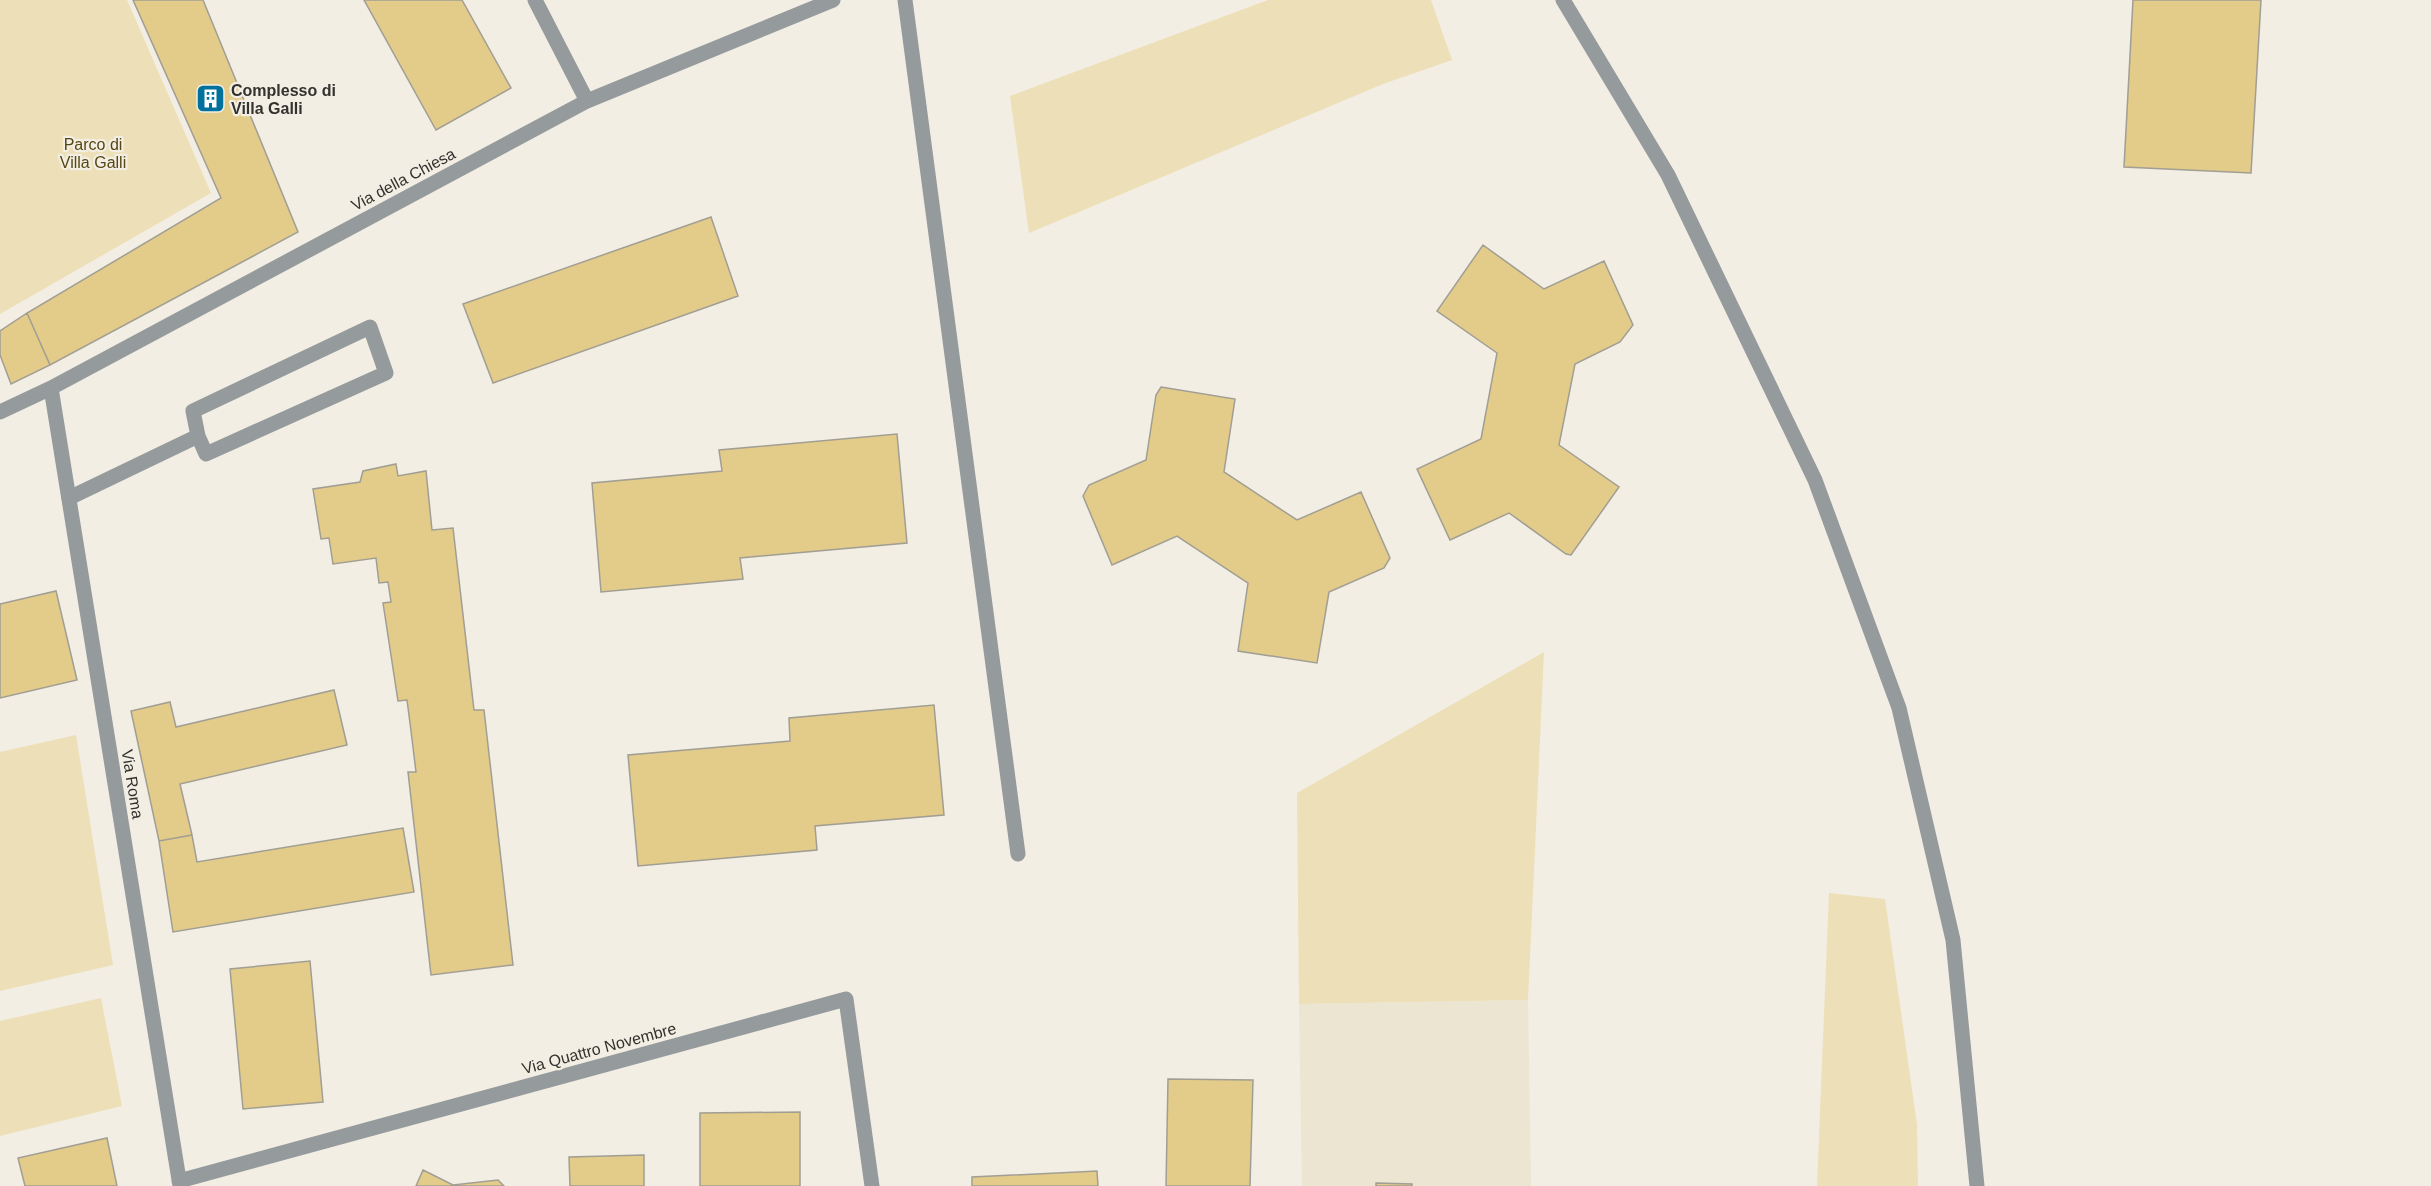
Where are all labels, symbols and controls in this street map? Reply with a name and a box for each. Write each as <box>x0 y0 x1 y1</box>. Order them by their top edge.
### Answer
place label: Complesso di Villa Galli <box>231 82 336 117</box>
building icon: Complesso di Villa Galli <box>194 83 226 115</box>
park label: Parco di Villa Galli <box>60 136 126 171</box>
street label: Via della Chiesa <box>348 145 458 214</box>
street label: Via Roma <box>119 748 146 820</box>
street label: Via Quattro Novembre <box>520 1020 678 1077</box>

